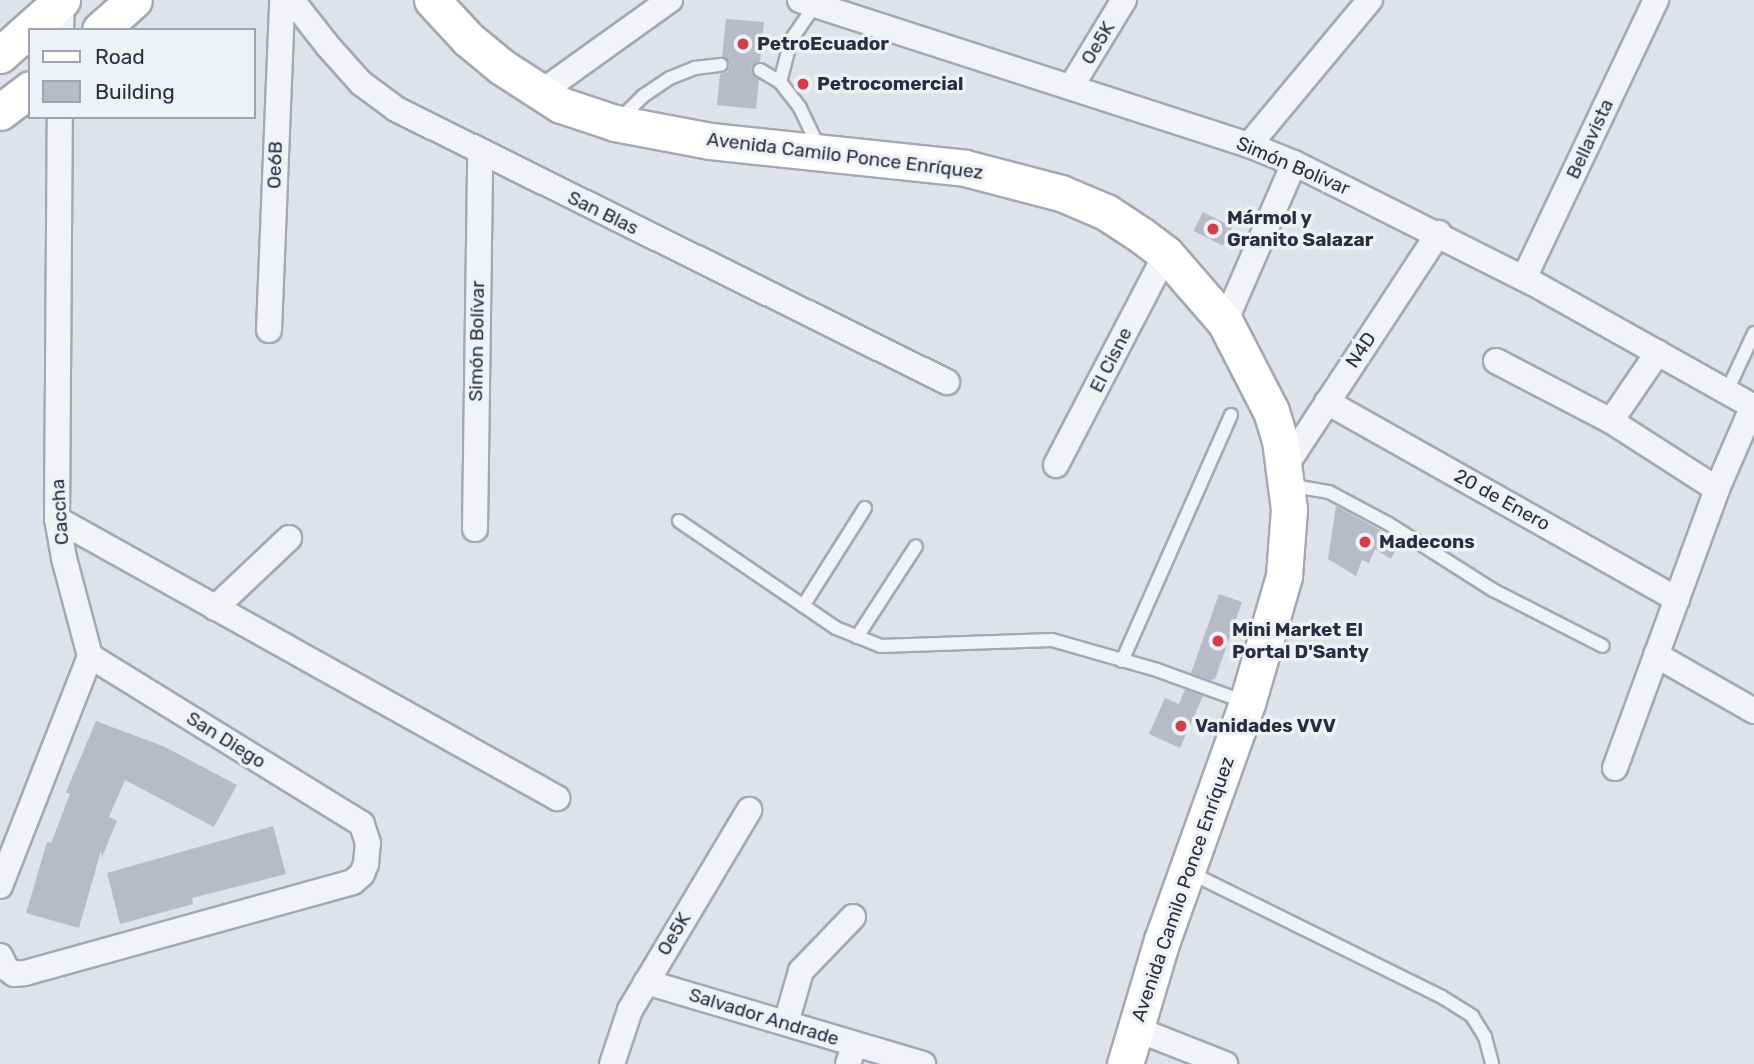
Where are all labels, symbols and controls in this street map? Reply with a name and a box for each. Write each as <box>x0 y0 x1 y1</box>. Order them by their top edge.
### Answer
street label: Oe5K <box>1076 17 1120 69</box>
legend <box>28 28 256 119</box>
place label: PetroEcuador <box>757 33 889 55</box>
marker: PetroEcuador <box>735 36 751 52</box>
text: Road <box>95 44 145 69</box>
place label: Petrocomercial <box>817 73 963 95</box>
marker: Petrocomercial <box>795 76 811 92</box>
text: Building <box>95 79 175 104</box>
street label: Bellavista <box>1562 95 1618 183</box>
street label: Avenida Camilo Ponce Enríquez <box>705 128 985 184</box>
street label: Simón Bolívar <box>1233 132 1353 200</box>
street label: Oe6B <box>263 141 287 189</box>
street label: San Blas <box>564 186 642 240</box>
place label: Mármol y Granito Salazar <box>1227 207 1373 251</box>
marker: Mármol y Granito Salazar <box>1205 221 1221 237</box>
street label: Simón Bolívar <box>465 280 489 402</box>
street label: El Cisne <box>1085 324 1137 396</box>
street label: N4D <box>1341 328 1381 372</box>
street label: 20 de Enero <box>1450 464 1554 536</box>
street label: Caccha <box>46 478 74 546</box>
place label: Madecons <box>1379 531 1475 553</box>
marker: Madecons <box>1357 534 1373 550</box>
place label: Mini Market El Portal D'Santy <box>1232 619 1369 663</box>
marker: Mini Market El Portal D'Santy <box>1210 633 1226 649</box>
street label: San Diego <box>182 707 270 773</box>
place label: Vanidades VVV <box>1195 715 1336 737</box>
marker: Vanidades VVV <box>1173 718 1189 734</box>
street label: Avenida Camilo Ponce Enríquez <box>1127 754 1239 1024</box>
street label: Oe5K <box>652 908 696 960</box>
street label: Salvador Andrade <box>686 983 842 1051</box>

